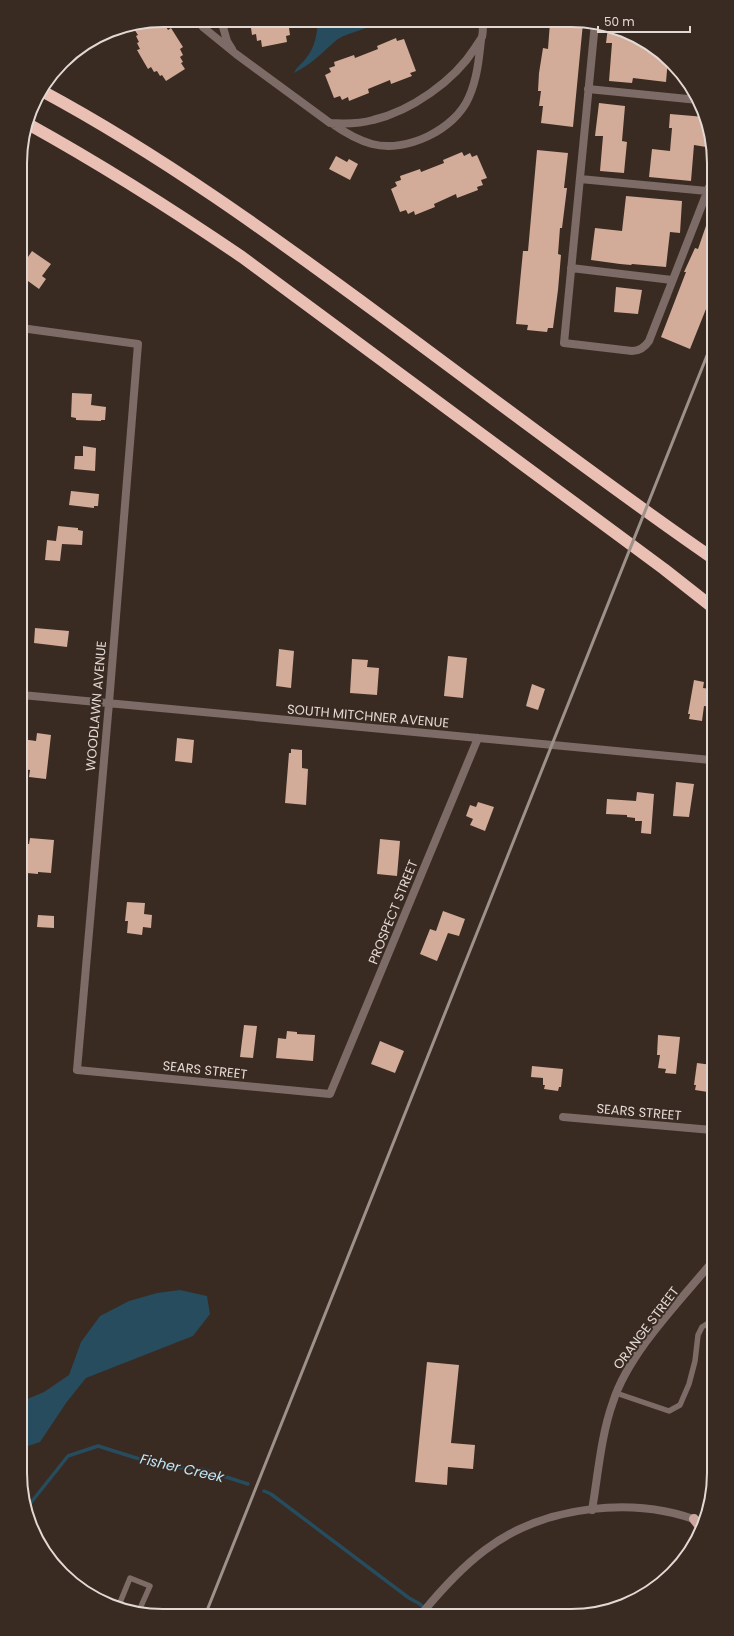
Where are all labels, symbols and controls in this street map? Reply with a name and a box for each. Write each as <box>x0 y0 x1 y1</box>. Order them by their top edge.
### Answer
scale bar <box>598 8 690 34</box>
text: 50 m <box>604 13 635 30</box>
street label: WOODLAWN AVENUE <box>81 640 111 772</box>
street label: SOUTH MITCHNER AVENUE <box>286 699 450 733</box>
street label: PROSPECT STREET <box>363 857 423 967</box>
street label: SEARS STREET <box>162 1056 248 1084</box>
street label: SEARS STREET <box>596 1099 682 1125</box>
street label: ORANGE STREET <box>609 1283 683 1373</box>
water label: Fisher Creek <box>138 1449 227 1488</box>

